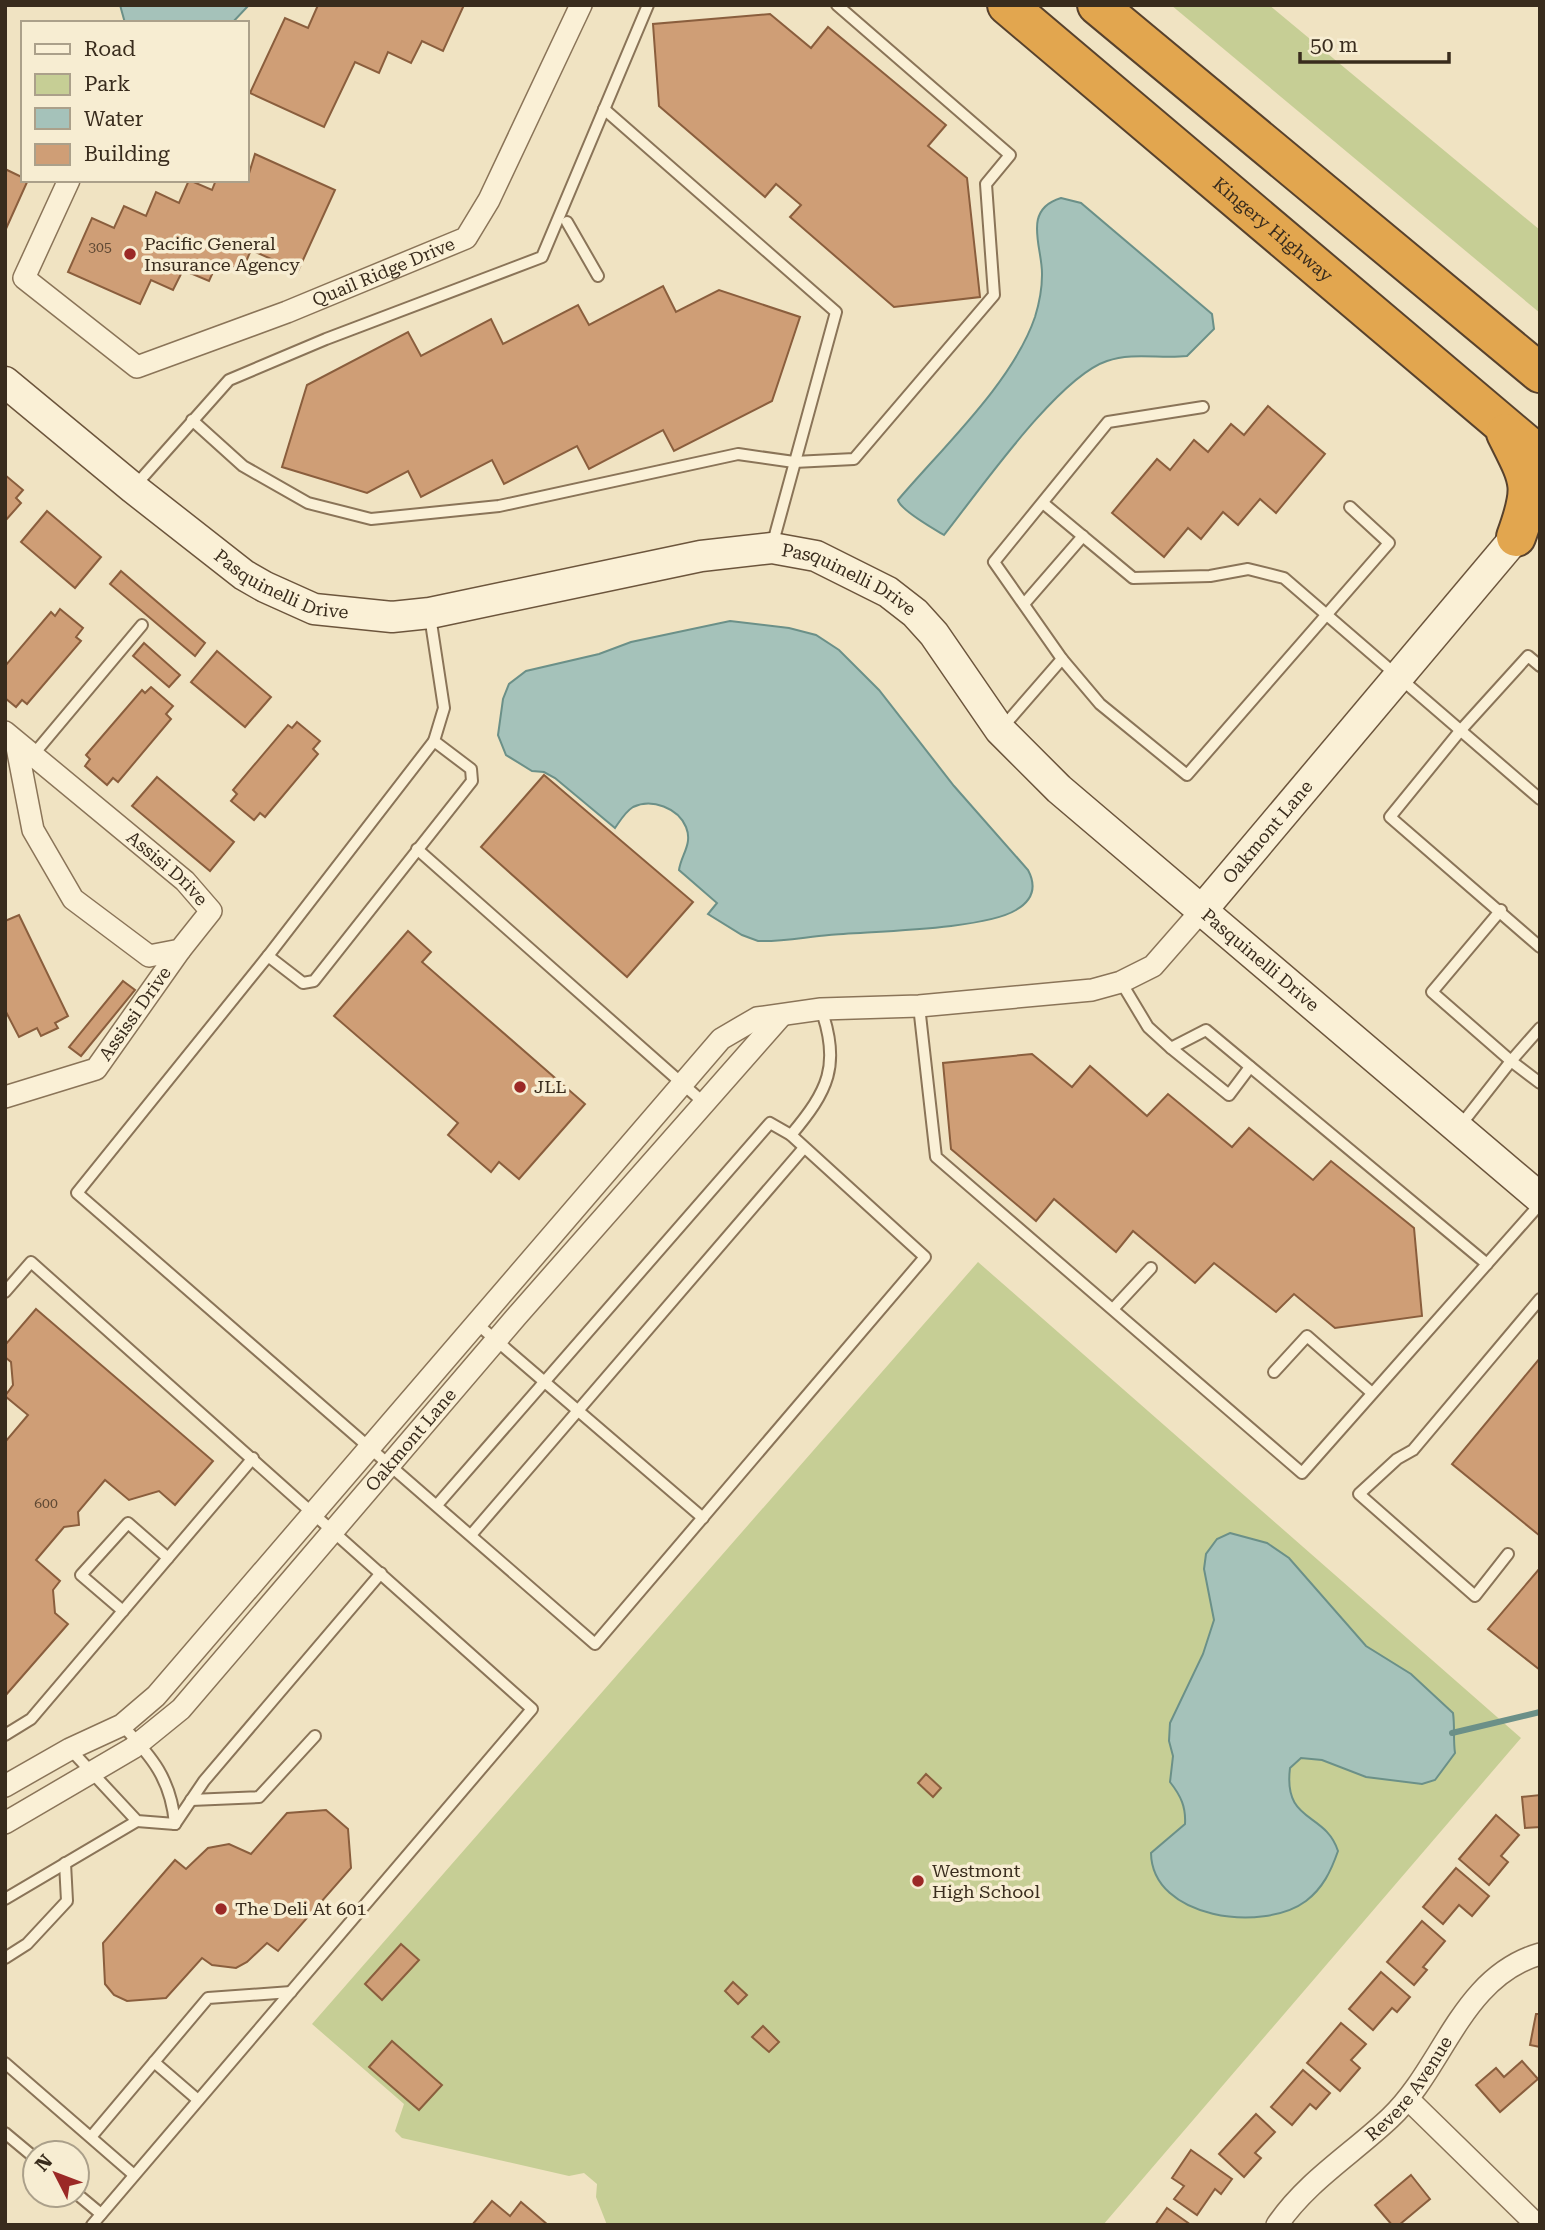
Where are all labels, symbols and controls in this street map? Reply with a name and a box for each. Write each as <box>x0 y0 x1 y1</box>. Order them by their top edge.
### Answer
legend <box>21 21 248 182</box>
scale bar <box>1300 21 1449 65</box>
text: 50 m <box>1310 33 1358 57</box>
text: Road <box>84 37 136 61</box>
text: Park <box>84 72 130 96</box>
text: Water <box>84 107 144 131</box>
text: Building <box>84 142 170 166</box>
street label: Kingery Highway <box>1209 173 1337 286</box>
place label: Pacific General Insurance Agency <box>144 233 300 275</box>
street label: Quail Ridge Drive <box>309 233 458 310</box>
house number: 305 <box>88 239 112 255</box>
marker: Pacific General Insurance Agency <box>122 246 138 262</box>
street label: Pasquinelli Drive <box>780 539 920 620</box>
street label: Pasquinelli Drive <box>210 545 350 622</box>
street label: Oakmont Lane <box>1218 776 1317 888</box>
street label: Assisi Drive <box>123 826 212 910</box>
street label: Pasquinelli Drive <box>1198 904 1324 1016</box>
street label: Assissi Drive <box>94 962 175 1064</box>
place label: JLL <box>534 1076 566 1097</box>
marker: JLL <box>512 1079 528 1095</box>
street label: Oakmont Lane <box>361 1384 460 1495</box>
house number: 600 <box>34 1495 58 1511</box>
place label: Westmont High School <box>932 1860 1040 1902</box>
marker: Westmont High School <box>910 1873 926 1889</box>
place label: The Deli At 601 <box>235 1898 367 1919</box>
marker: The Deli At 601 <box>213 1901 229 1917</box>
street label: Revere Avenue <box>1361 2032 1456 2145</box>
north arrow <box>21 2139 91 2209</box>
text: N <box>30 2150 57 2176</box>

